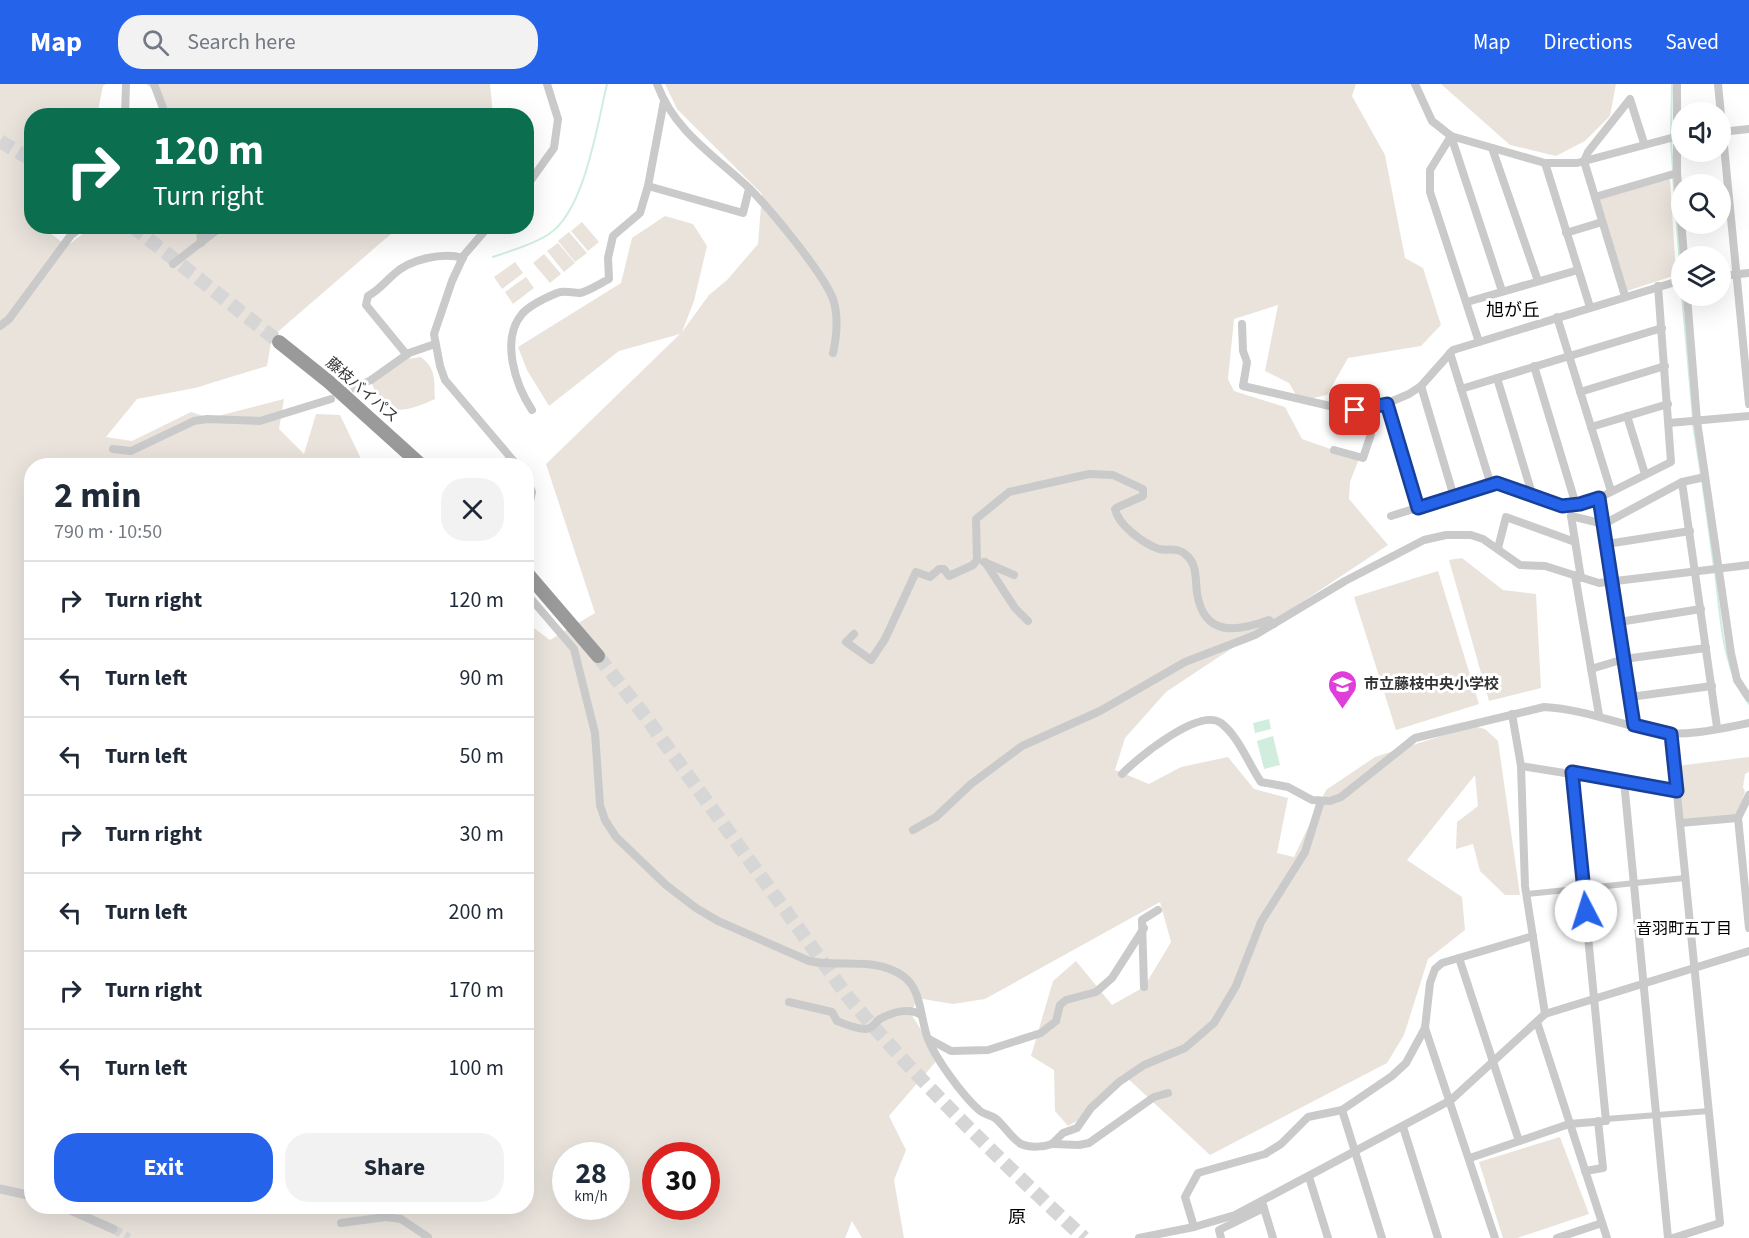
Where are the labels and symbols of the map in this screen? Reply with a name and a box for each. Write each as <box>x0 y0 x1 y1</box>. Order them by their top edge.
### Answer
district label: 旭が丘 <box>1486 298 1540 323</box>
street label: 藤枝バイパス <box>321 353 403 427</box>
pin <box>1329 384 1380 435</box>
school or university icon: 市立藤枝中央小学校 <box>1327 668 1359 710</box>
place label: 市立藤枝中央小学校 <box>1364 674 1499 695</box>
position arrow <box>1554 879 1618 943</box>
district label: 音羽町五丁目 <box>1636 918 1732 940</box>
speed limit sign: 30 <box>642 1142 720 1220</box>
district label: 原 <box>1008 1205 1026 1230</box>

